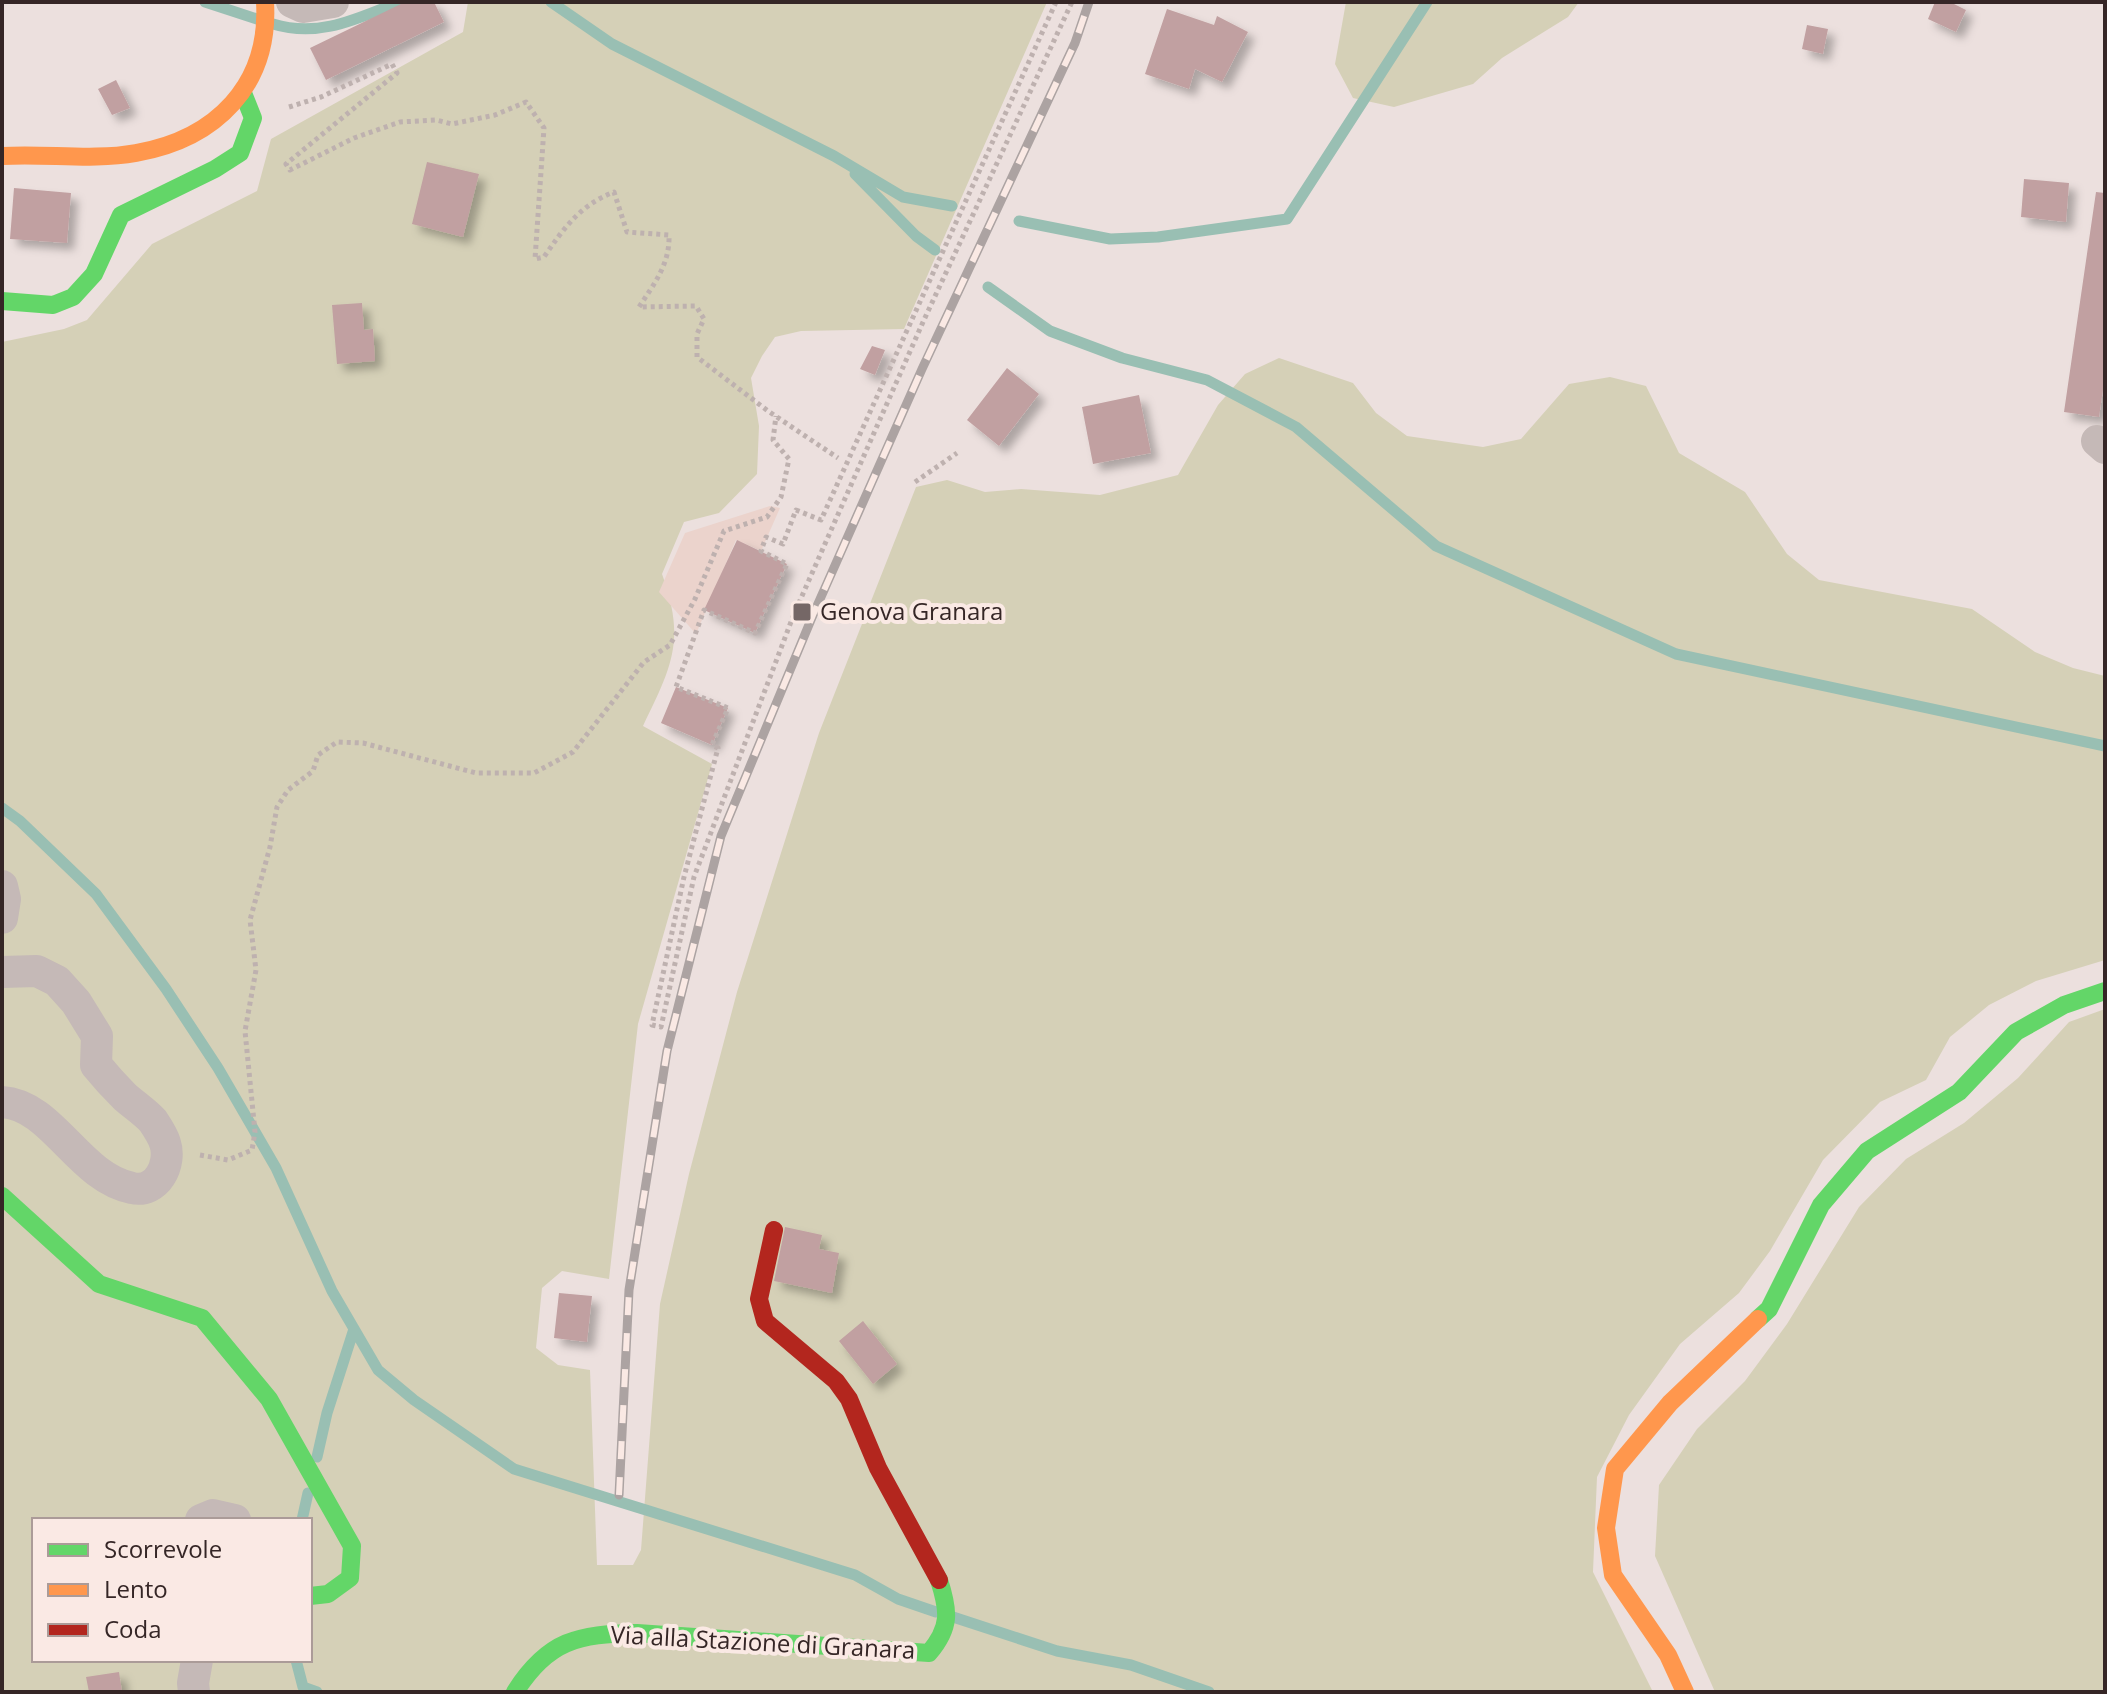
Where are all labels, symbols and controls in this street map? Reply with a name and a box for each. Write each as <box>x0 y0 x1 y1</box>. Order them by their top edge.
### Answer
place label: Genova Granara <box>820 594 1003 627</box>
marker: Genova Granara <box>791 601 813 623</box>
legend <box>32 1518 312 1662</box>
text: Scorrevole <box>104 1532 222 1565</box>
text: Lento <box>104 1572 168 1605</box>
text: Coda <box>104 1612 162 1645</box>
street label: Via alla Stazione di Granara <box>610 1617 916 1666</box>

